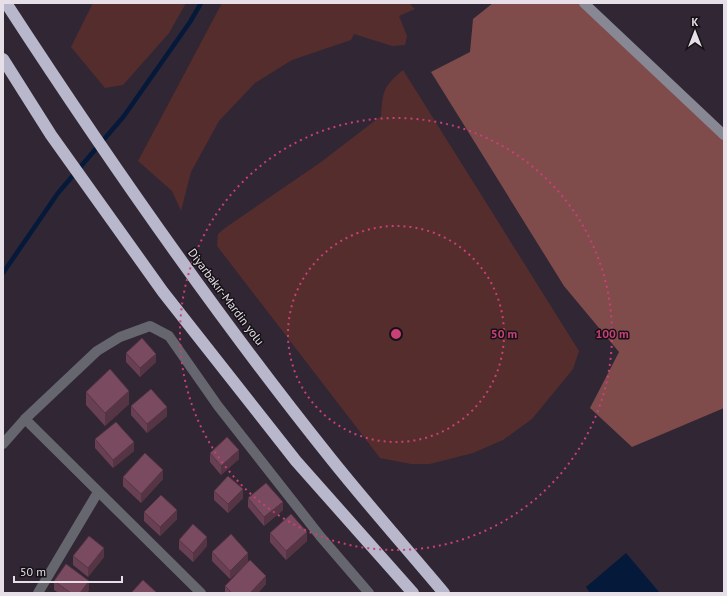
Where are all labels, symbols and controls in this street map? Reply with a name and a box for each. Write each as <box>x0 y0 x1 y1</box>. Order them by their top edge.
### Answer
north arrow <box>675 12 715 52</box>
text: K <box>692 15 699 29</box>
street label: Diyarbakır-Mardin yolu <box>185 245 268 348</box>
text: 50 m <box>491 326 517 341</box>
text: 100 m <box>595 326 629 341</box>
centre of rings <box>389 327 403 341</box>
scale bar <box>14 558 122 584</box>
text: 50 m <box>20 564 46 579</box>

